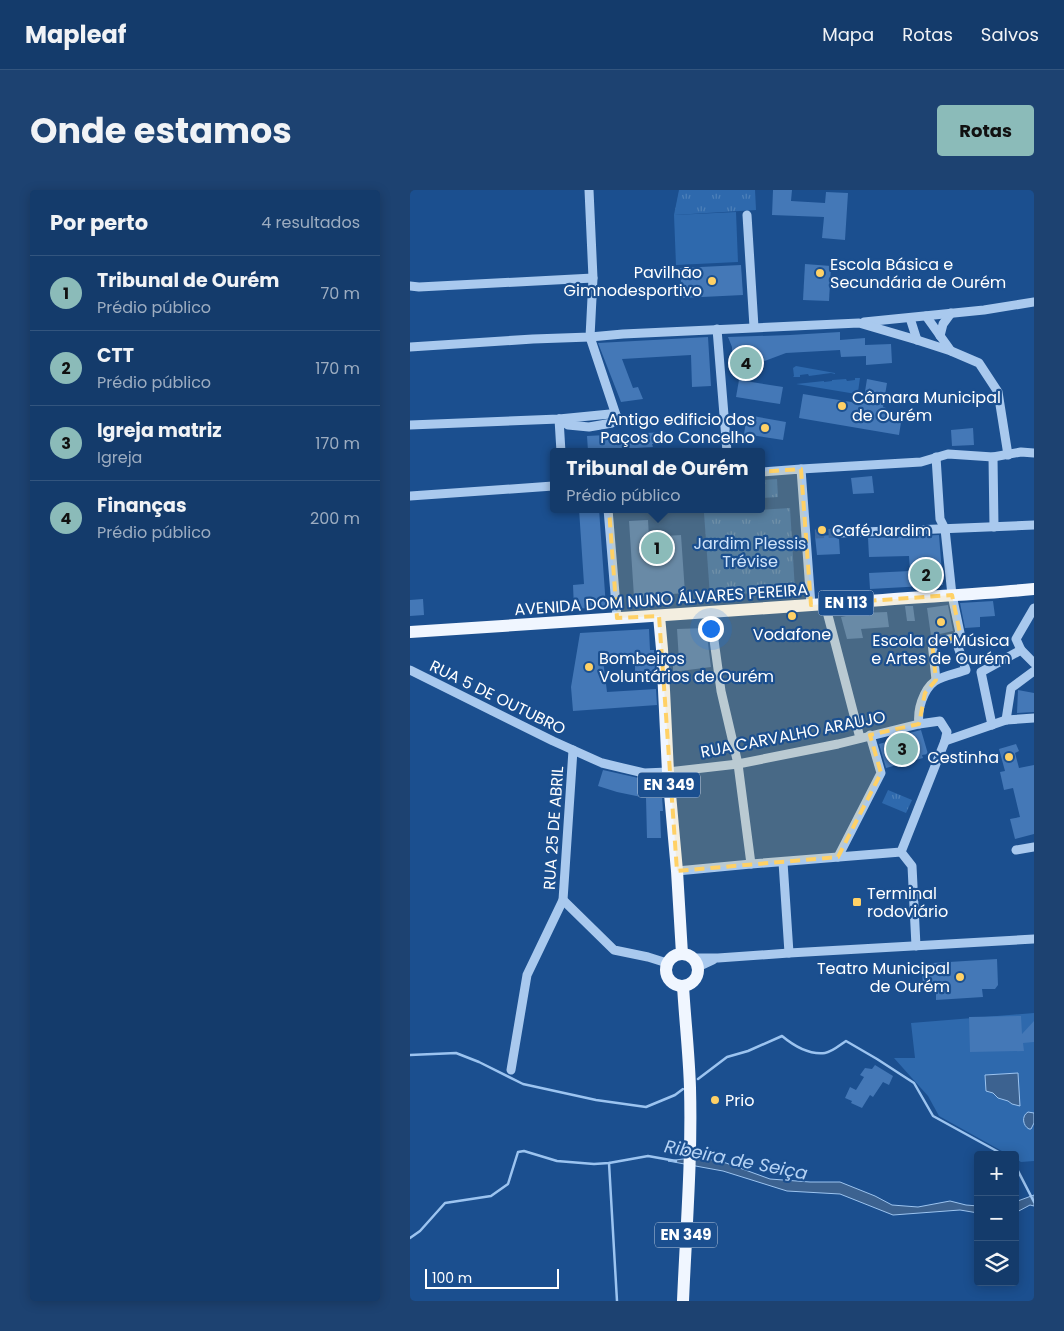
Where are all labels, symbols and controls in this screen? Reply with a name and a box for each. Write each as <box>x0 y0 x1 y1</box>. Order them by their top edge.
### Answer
text: Mapleaf <box>25 18 126 51</box>
text: Mapa <box>822 22 874 47</box>
text: Rotas <box>902 22 953 47</box>
text: Salvos <box>981 22 1039 47</box>
button: Rotas <box>937 105 1034 156</box>
text: Onde estamos <box>30 106 292 155</box>
text: Por perto <box>50 208 148 237</box>
text: 4 resultados <box>261 211 360 234</box>
place label: Escola Básica e Secundária de Ourém <box>830 253 1006 294</box>
place label: Pavilhão Gimnodesportivo <box>564 261 702 302</box>
text: Tribunal de Ourém <box>97 267 279 294</box>
marker: Escola Básica e Secundária de Ourém <box>814 267 826 279</box>
marker: Pavilhão Gimnodesportivo <box>706 275 718 287</box>
text: 1 <box>63 282 69 305</box>
text: 70 m <box>320 282 360 305</box>
text: Prédio público <box>97 296 211 319</box>
text: CTT <box>97 342 134 369</box>
pin: 4 <box>730 344 762 382</box>
text: 2 <box>61 357 71 380</box>
text: 170 m <box>315 357 360 380</box>
text: Prédio público <box>97 371 211 394</box>
place label: Câmara Municipal de Ourém <box>852 386 1001 427</box>
marker: Câmara Municipal de Ourém <box>836 400 848 412</box>
place label: Antigo edificio dos Paços do Concelho <box>600 408 755 449</box>
text: Igreja matriz <box>97 417 222 444</box>
marker: Antigo edificio dos Paços do Concelho <box>759 422 771 434</box>
text: 3 <box>61 432 71 455</box>
text: 170 m <box>315 432 360 455</box>
text: Igreja <box>97 446 142 469</box>
popup <box>550 448 765 513</box>
text: Tribunal de Ourém <box>566 455 749 482</box>
text: Prédio público <box>566 484 680 507</box>
text: Finanças <box>97 492 187 519</box>
text: 4 <box>61 507 71 530</box>
text: 200 m <box>310 507 360 530</box>
place label: Café Jardim <box>832 519 931 542</box>
text: Prédio público <box>97 521 211 544</box>
marker: Café Jardim <box>816 524 828 536</box>
pin: 1 <box>641 529 673 567</box>
park label: Jardim Plessis Trévise <box>694 532 806 573</box>
pin: 2 <box>910 556 942 594</box>
street label: AVENIDA DOM NUNO ÁLVARES PEREIRA <box>513 578 809 621</box>
road number: EN 113 <box>818 590 874 616</box>
marker: Vodafone <box>786 610 798 622</box>
your location <box>698 616 724 642</box>
marker: Escola de Música e Artes de Ourém <box>935 616 947 628</box>
place label: Vodafone <box>753 623 831 646</box>
place label: Escola de Música e Artes de Ourém <box>871 629 1011 670</box>
place label: Bombeiros Voluntários de Ourém <box>599 647 774 688</box>
street label: RUA 5 DE OUTUBRO <box>426 655 570 740</box>
marker: Bombeiros Voluntários de Ourém <box>583 661 595 673</box>
street label: RUA CARVALHO ARAUJO <box>699 705 888 764</box>
pin: 3 <box>886 730 918 768</box>
place label: Cestinha <box>927 746 999 769</box>
marker: Cestinha <box>1003 751 1015 763</box>
street label: RUA 25 DE ABRIL <box>538 765 569 891</box>
road number: EN 349 <box>638 772 700 798</box>
place label: Terminal rodoviário <box>867 882 948 923</box>
marker: Terminal rodoviário <box>851 896 863 908</box>
place label: Teatro Municipal de Ourém <box>817 957 950 998</box>
marker: Teatro Municipal de Ourém <box>954 971 966 983</box>
place label: Prio <box>725 1089 754 1112</box>
marker: Prio <box>709 1094 721 1106</box>
water label: Ribeira de Seiça <box>662 1133 810 1186</box>
map controls <box>974 1151 1019 1286</box>
button: + <box>974 1151 1019 1196</box>
button: − <box>974 1196 1019 1241</box>
road number: EN 349 <box>655 1222 717 1248</box>
button: layers <box>974 1241 1019 1286</box>
scale bar <box>425 1266 559 1289</box>
text: 100 m <box>432 1268 472 1288</box>

